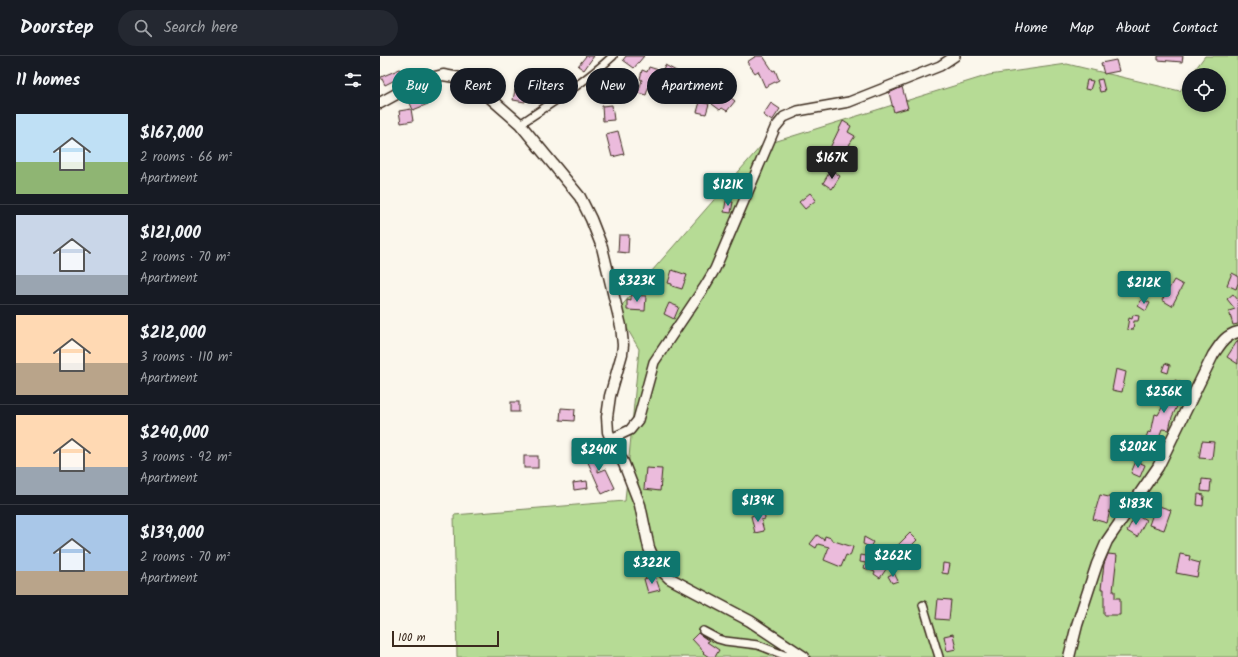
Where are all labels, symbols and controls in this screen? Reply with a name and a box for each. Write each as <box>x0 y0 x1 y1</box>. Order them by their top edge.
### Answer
search box <box>118 10 398 46</box>
text: Doorstep <box>20 13 94 43</box>
text: Search here <box>164 16 238 40</box>
icon: search <box>132 17 154 39</box>
text: Home <box>1014 17 1048 39</box>
text: Map <box>1070 17 1094 39</box>
text: About <box>1116 17 1150 39</box>
text: Contact <box>1172 17 1218 39</box>
text: 11 homes <box>16 67 80 94</box>
chip: Buy <box>392 68 442 104</box>
chip: Rent <box>450 68 506 104</box>
chip: Filters <box>514 68 578 104</box>
chip: New <box>586 68 639 104</box>
chip: Apartment <box>647 68 737 104</box>
map controls <box>1182 68 1226 112</box>
button: locate <box>1182 68 1226 112</box>
icon: filters <box>342 69 364 91</box>
text: $167,000 <box>140 120 203 147</box>
icon: home <box>48 130 96 178</box>
pin: $167K <box>804 146 860 180</box>
text: 2 rooms · 66 m² <box>140 147 232 168</box>
text: $167K <box>816 148 848 169</box>
text: Apartment <box>140 168 198 189</box>
pin: $121K <box>700 173 756 207</box>
text: $121K <box>713 175 743 196</box>
text: $121,000 <box>140 220 201 247</box>
icon: home <box>48 231 96 279</box>
text: 2 rooms · 70 m² <box>140 247 230 268</box>
text: Apartment <box>140 268 198 289</box>
pin: $323K <box>609 269 665 303</box>
text: $323K <box>618 271 656 292</box>
pin: $212K <box>1116 271 1172 305</box>
text: $212K <box>1127 273 1161 294</box>
text: $212,000 <box>140 320 206 347</box>
icon: home <box>48 331 96 379</box>
text: 3 rooms · 110 m² <box>140 347 232 368</box>
text: Apartment <box>140 368 198 389</box>
pin: $256K <box>1136 380 1192 414</box>
text: $256K <box>1146 382 1182 403</box>
text: $240,000 <box>140 420 209 447</box>
icon: home <box>48 431 96 479</box>
pin: $202K <box>1110 435 1166 469</box>
text: $202K <box>1119 437 1157 458</box>
pin: $240K <box>571 438 627 472</box>
text: $240K <box>581 440 617 461</box>
text: 3 rooms · 92 m² <box>140 447 232 468</box>
text: Apartment <box>140 468 198 489</box>
pin: $139K <box>730 489 786 523</box>
text: $139K <box>741 491 775 512</box>
pin: $183K <box>1108 492 1164 526</box>
text: $183K <box>1119 494 1153 515</box>
text: $139,000 <box>140 520 204 547</box>
icon: home <box>48 531 96 579</box>
pin: $262K <box>865 544 921 578</box>
text: $262K <box>874 546 912 567</box>
text: 2 rooms · 70 m² <box>140 547 230 568</box>
pin: $322K <box>624 551 680 585</box>
text: $322K <box>633 553 671 574</box>
text: Apartment <box>140 568 198 589</box>
scale bar <box>392 629 499 648</box>
text: 100 m <box>398 629 426 647</box>

